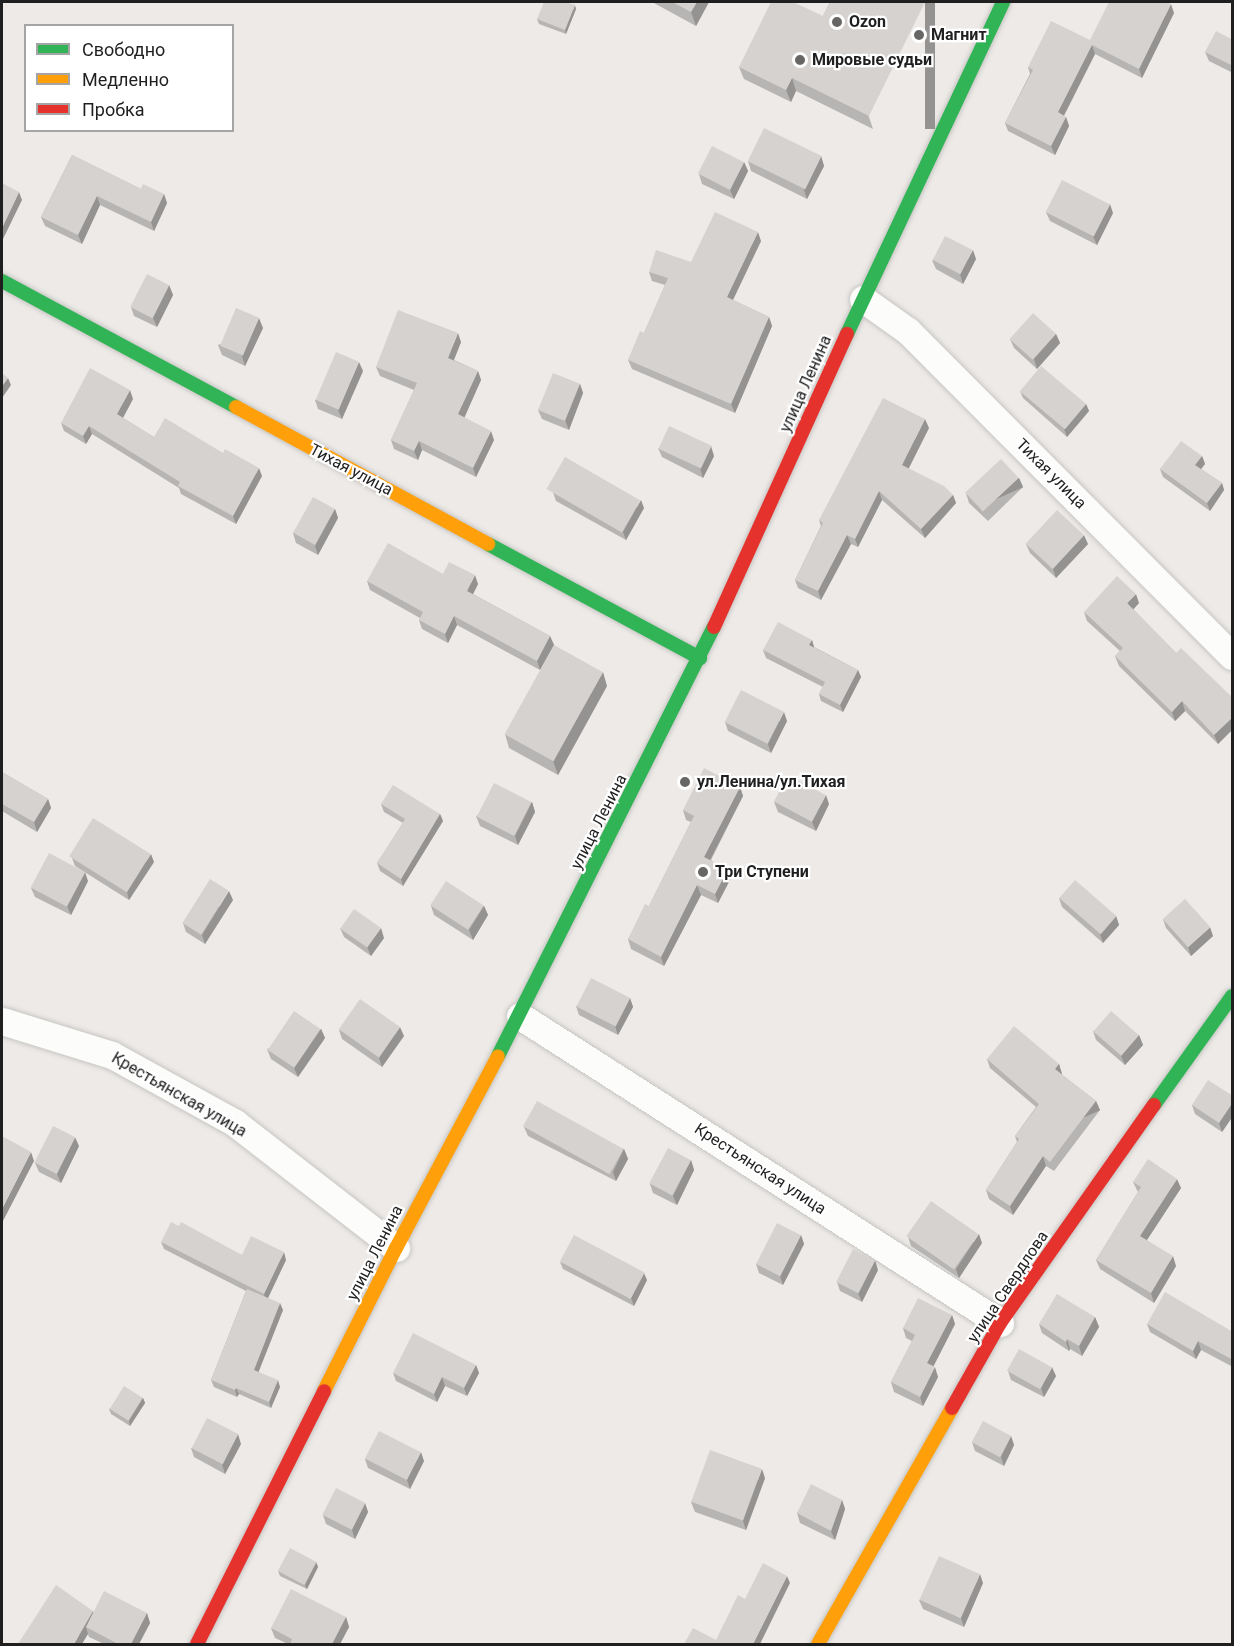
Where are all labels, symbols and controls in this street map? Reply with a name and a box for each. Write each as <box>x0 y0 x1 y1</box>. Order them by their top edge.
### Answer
place label: Ozon <box>849 12 886 32</box>
marker: Ozon <box>830 15 844 29</box>
legend <box>24 24 234 132</box>
place label: Магнит <box>931 25 987 45</box>
marker: Магнит <box>912 28 926 42</box>
text: Свободно <box>82 39 165 60</box>
place label: Мировые судьи <box>812 50 932 70</box>
marker: Мировые судьи <box>793 53 807 67</box>
text: Медленно <box>82 69 169 90</box>
text: Пробка <box>82 99 145 120</box>
street label: улица Ленина <box>776 333 836 435</box>
street label: Тихая улица <box>1012 435 1090 513</box>
street label: Тихая улица <box>306 440 396 500</box>
street label: улица Ленина <box>567 771 631 873</box>
place label: ул.Ленина/ул.Тихая <box>697 772 845 792</box>
marker: ул.Ленина/ул.Тихая <box>678 775 692 789</box>
place label: Три Ступени <box>715 862 809 882</box>
marker: Три Ступени <box>696 865 710 879</box>
street label: Крестьянская улица <box>108 1049 250 1141</box>
street label: Крестьянская улица <box>691 1119 829 1219</box>
street label: улица Ленина <box>343 1202 407 1304</box>
street label: улица Свердлова <box>964 1227 1052 1347</box>

